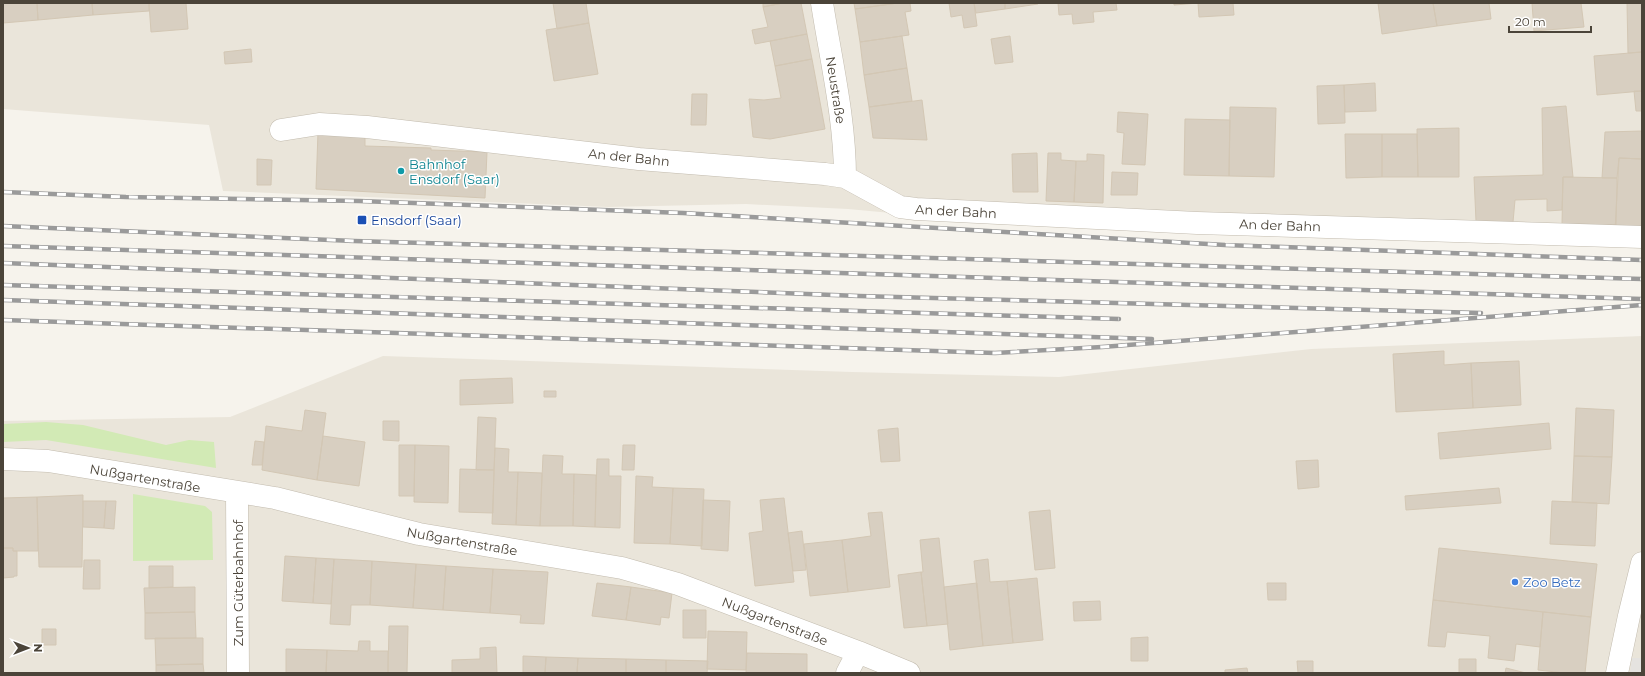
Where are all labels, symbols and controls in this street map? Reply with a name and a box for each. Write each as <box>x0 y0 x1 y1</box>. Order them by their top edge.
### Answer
scale bar <box>1509 8 1591 34</box>
text: 20 m <box>1515 14 1546 29</box>
street label: Neustraße <box>823 55 849 125</box>
street label: An der Bahn <box>587 145 671 169</box>
place label: Bahnhof Ensdorf (Saar) <box>409 156 500 187</box>
marker: Bahnhof Ensdorf (Saar) <box>396 166 406 176</box>
street label: An der Bahn <box>915 201 997 221</box>
place label: Ensdorf (Saar) <box>371 212 462 228</box>
marker: Ensdorf (Saar) <box>356 214 368 226</box>
street label: An der Bahn <box>1239 216 1321 234</box>
street label: Nußgartenstraße <box>88 460 202 496</box>
street label: Zum Güterbahnhof <box>230 519 246 646</box>
street label: Nußgartenstraße <box>405 523 519 559</box>
place label: Zoo Betz <box>1523 574 1581 590</box>
marker: Zoo Betz <box>1510 577 1520 587</box>
street label: Nußgartenstraße <box>720 593 830 649</box>
north arrow <box>8 628 48 668</box>
text: N <box>31 644 45 652</box>

